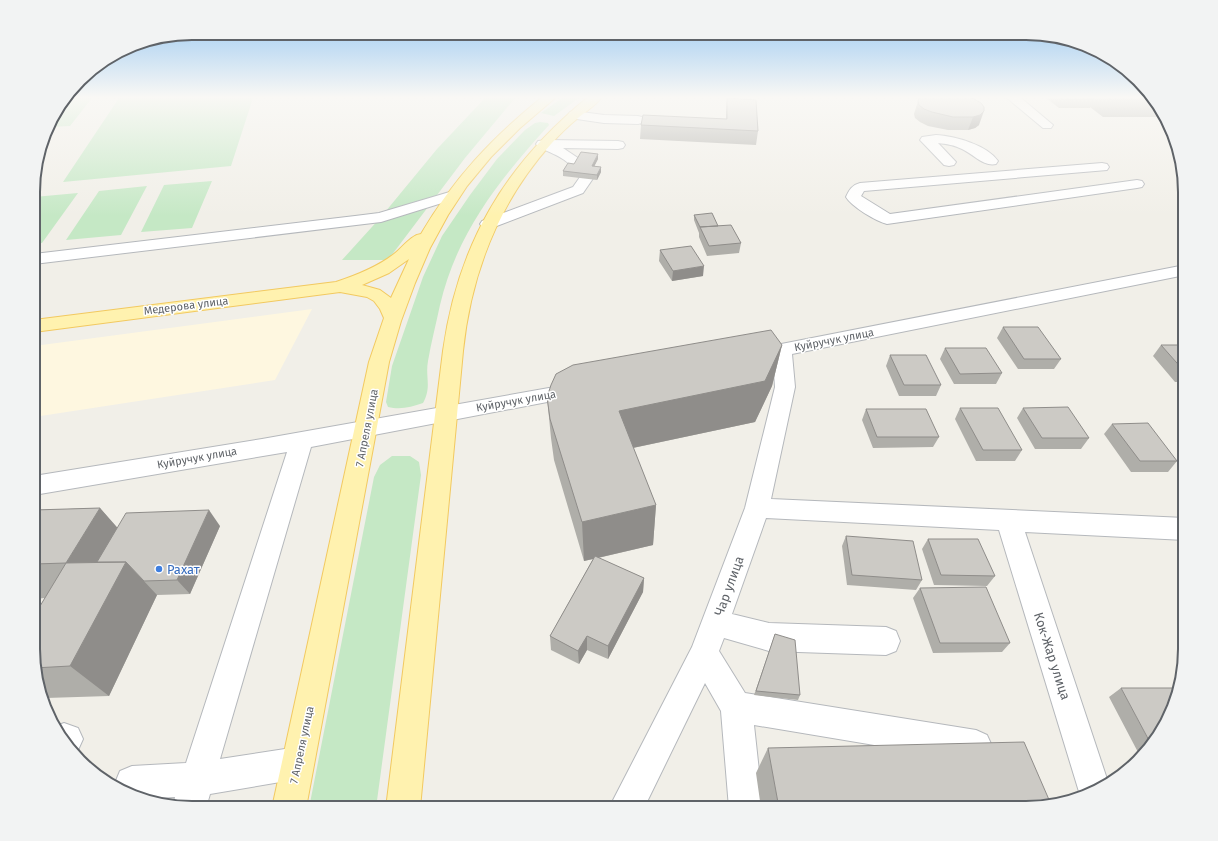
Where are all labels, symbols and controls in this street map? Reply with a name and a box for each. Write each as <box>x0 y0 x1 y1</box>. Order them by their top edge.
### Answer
street label: Медерова улица <box>143 294 229 318</box>
street label: Куйручук улица <box>793 326 875 354</box>
street label: 7 Апреля улица <box>353 388 381 468</box>
street label: Куйручук улица <box>475 388 557 414</box>
street label: Куйручук улица <box>156 445 238 471</box>
street label: Чар улица <box>711 554 747 618</box>
place label: Рахат <box>167 562 200 577</box>
marker: Рахат <box>154 564 164 574</box>
street label: Кок-Жар улица <box>1031 610 1073 702</box>
street label: 7 Апреля улица <box>287 705 317 785</box>

